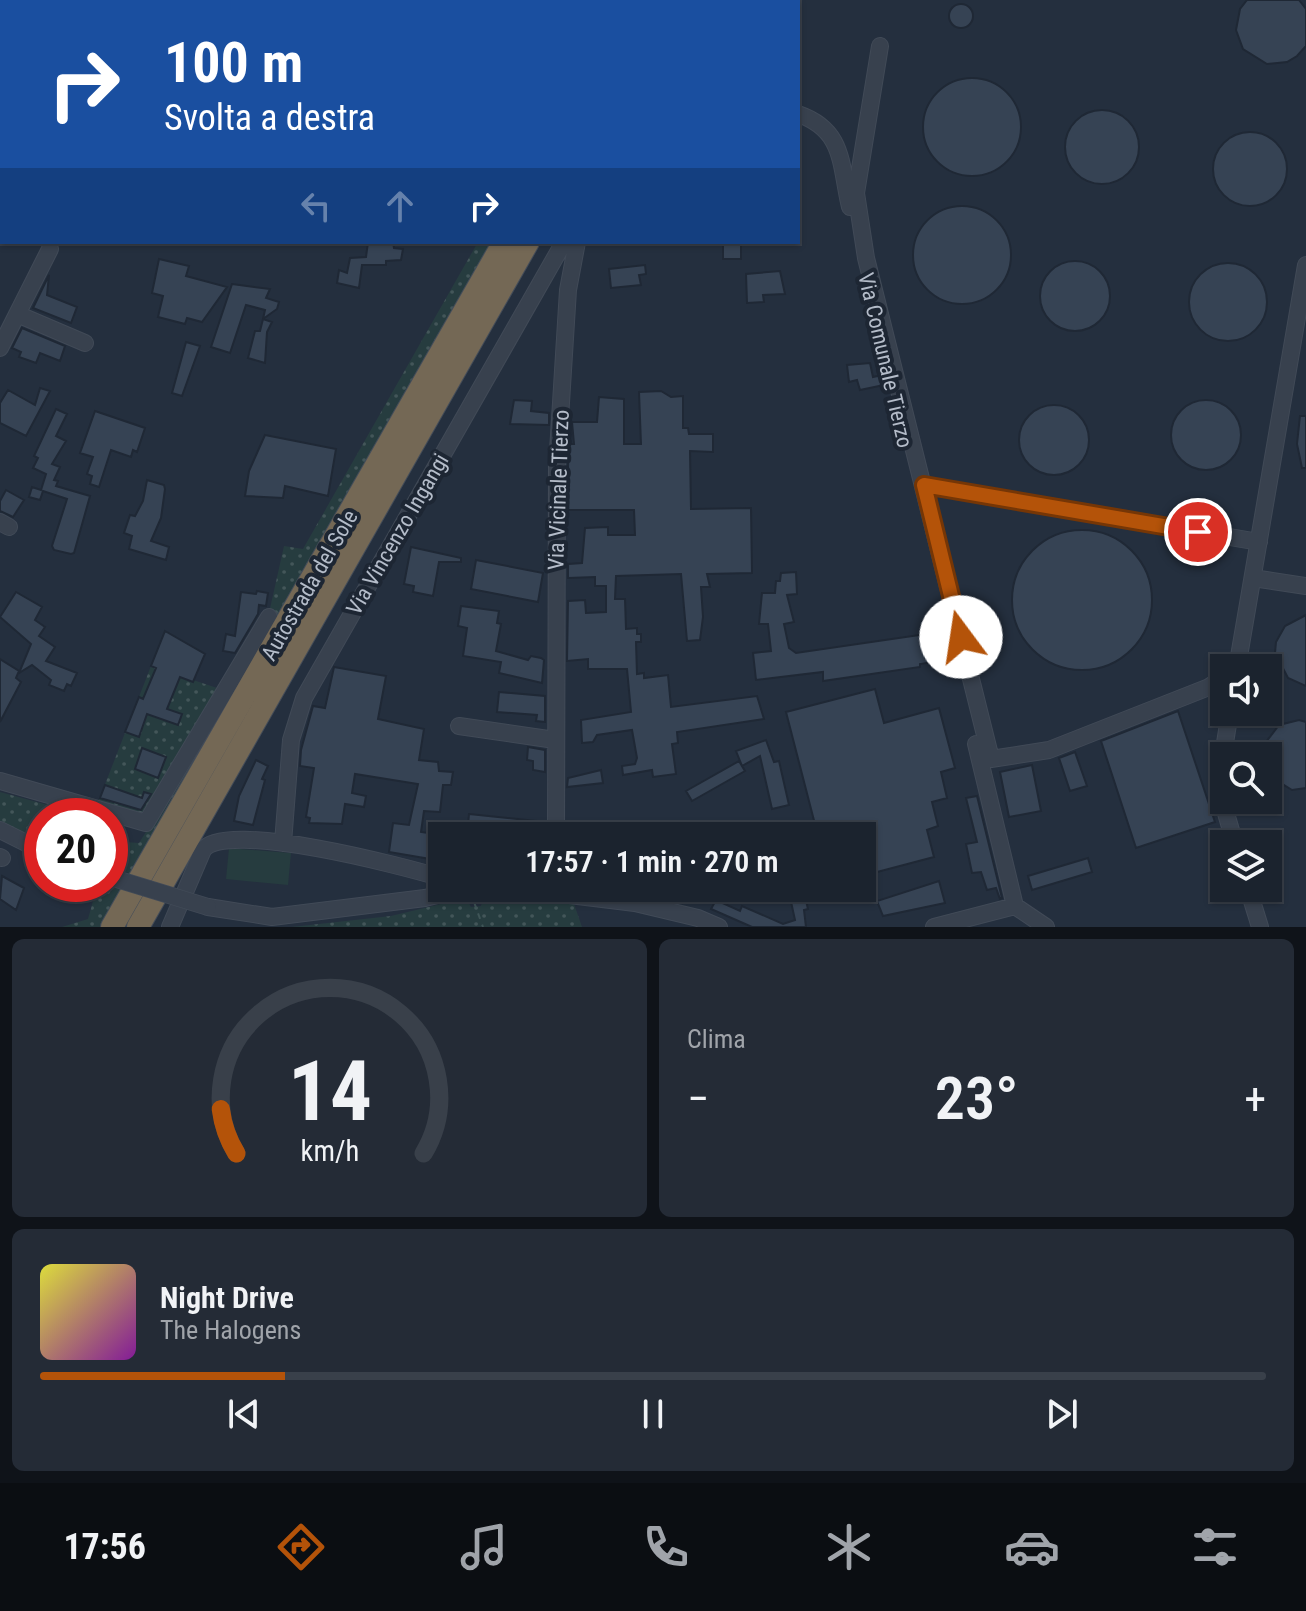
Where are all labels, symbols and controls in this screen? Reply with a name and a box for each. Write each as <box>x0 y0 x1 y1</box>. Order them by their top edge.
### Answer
text: 100 m <box>164 30 303 96</box>
icon: right <box>32 32 136 136</box>
text: Svolta a destra <box>164 97 375 139</box>
icon: left <box>294 184 338 228</box>
icon: ahead <box>378 184 422 228</box>
icon: right <box>462 184 506 228</box>
street label: Via Comunale Tierzo <box>853 270 918 450</box>
street label: Via Vicinale Tierzo <box>543 409 574 571</box>
street label: Via Vincenzo Ingangi <box>341 449 454 619</box>
pin <box>1164 498 1232 566</box>
street label: Autostrada del Sole <box>256 506 363 665</box>
icon: arrive <box>1176 510 1220 554</box>
position arrow <box>919 595 1003 679</box>
map controls <box>1210 654 1282 902</box>
button: sound <box>1210 654 1282 726</box>
button: search <box>1210 742 1282 814</box>
speed limit sign: 20 <box>24 798 128 902</box>
button: layers <box>1210 830 1282 902</box>
text: 17:57 · 1 min · 270 m <box>525 844 779 879</box>
text: Clima <box>687 1024 746 1054</box>
text: 14 <box>287 1043 372 1140</box>
text: 23° <box>935 1063 1018 1134</box>
text: − <box>687 1073 709 1125</box>
text: + <box>1244 1073 1266 1125</box>
text: km/h <box>300 1134 359 1168</box>
text: Night Drive <box>160 1280 294 1315</box>
text: The Halogens <box>160 1315 301 1345</box>
icon: previous <box>222 1392 266 1436</box>
icon: pause <box>631 1392 675 1436</box>
icon: next <box>1040 1392 1084 1436</box>
icon: directions <box>273 1519 329 1575</box>
icon: music <box>456 1519 512 1575</box>
icon: phone <box>638 1519 694 1575</box>
icon: climate <box>821 1519 877 1575</box>
icon: car <box>1004 1519 1060 1575</box>
icon: filters <box>1187 1519 1243 1575</box>
text: 17:56 <box>63 1526 146 1568</box>

